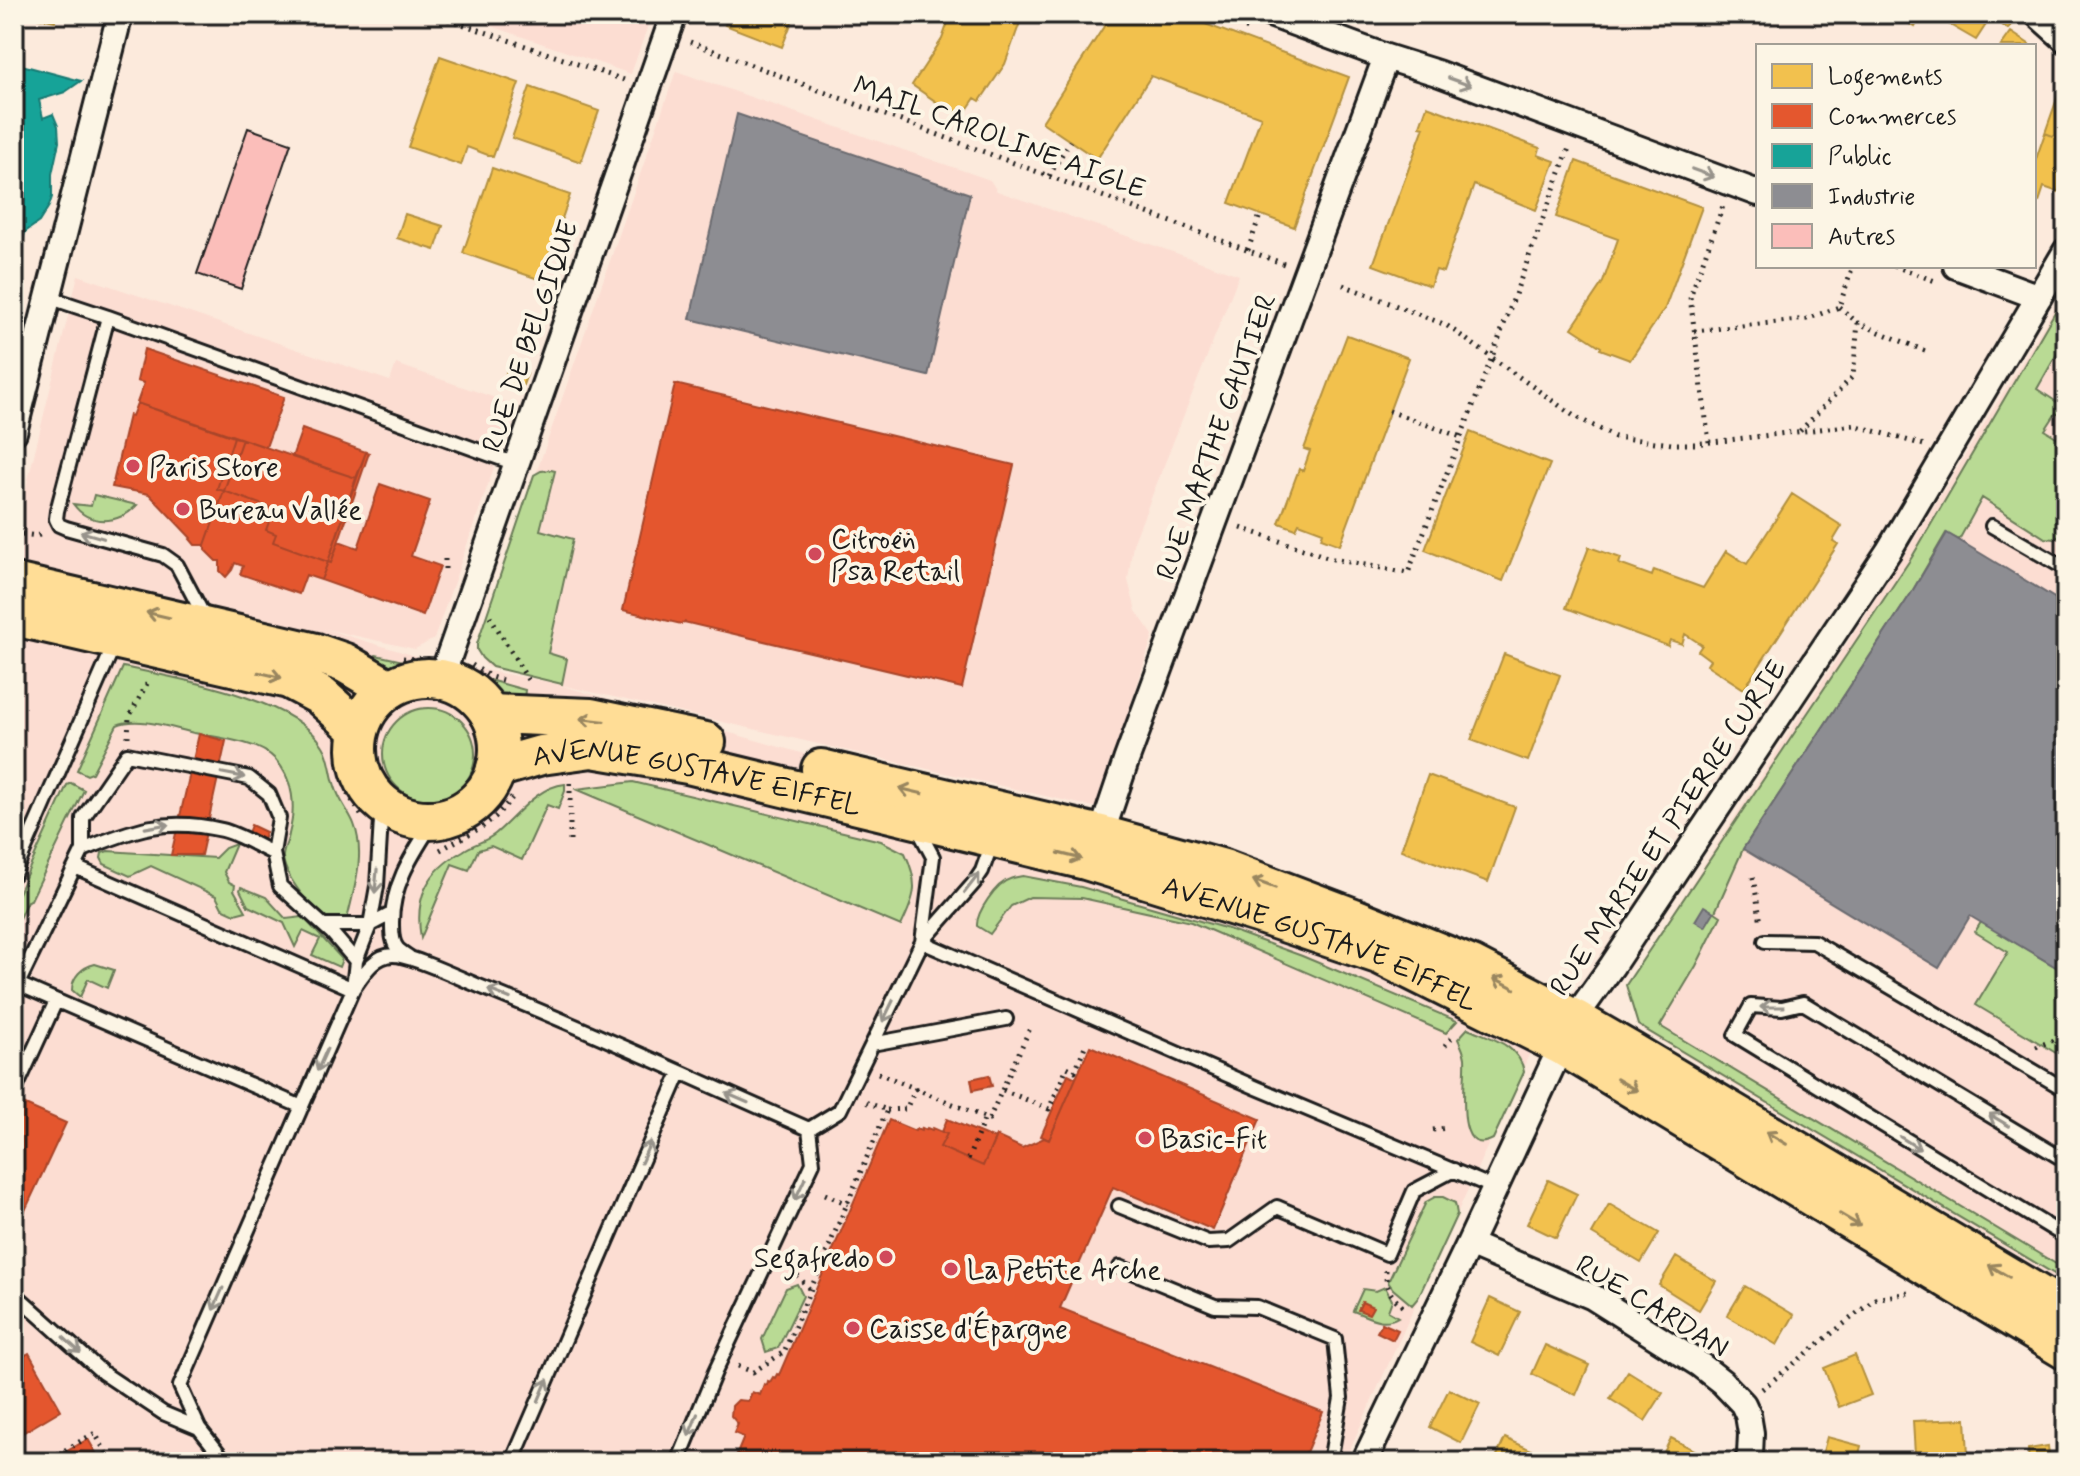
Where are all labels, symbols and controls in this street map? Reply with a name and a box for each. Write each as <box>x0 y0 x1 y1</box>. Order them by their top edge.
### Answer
legend <box>1756 44 2036 268</box>
text: Logements <box>1828 62 1942 96</box>
street label: MAIL CAROLINE AIGLE <box>848 68 1151 209</box>
one-way arrow <box>1447 76 1471 90</box>
text: Commerces <box>1828 102 1957 133</box>
text: Public <box>1828 142 1892 173</box>
one-way arrow <box>1690 167 1715 181</box>
text: Industrie <box>1828 182 1915 213</box>
street label: RUE DE BELGIQUE <box>474 216 588 458</box>
text: Autres <box>1828 222 1895 253</box>
street label: RUE MARTHE GAUTIER <box>1148 288 1286 585</box>
place label: Paris Store <box>149 450 279 487</box>
marker: Paris Store <box>124 457 142 475</box>
place label: Bureau Vallée <box>199 493 362 530</box>
marker: Bureau Vallée <box>174 500 192 518</box>
place label: Citroën Psa Retail <box>831 522 960 591</box>
one-way arrow <box>79 527 105 542</box>
marker: Citroën Psa Retail <box>806 545 824 563</box>
one-way arrow <box>146 607 172 622</box>
street label: RUE MARIE ET PIERRE CURIE <box>1542 653 1796 1004</box>
one-way arrow <box>257 668 283 683</box>
one-way arrow <box>579 712 606 727</box>
street label: AVENUE GUSTAVE EIFFEL <box>530 732 865 826</box>
one-way arrow <box>220 768 246 783</box>
one-way arrow <box>898 782 924 797</box>
one-way arrow <box>143 818 169 833</box>
one-way arrow <box>1057 850 1082 865</box>
one-way arrow <box>369 867 384 894</box>
street label: AVENUE GUSTAVE EIFFEL <box>1157 869 1484 1022</box>
one-way arrow <box>964 873 981 894</box>
one-way arrow <box>1252 876 1277 890</box>
one-way arrow <box>1493 974 1517 990</box>
one-way arrow <box>487 985 512 1000</box>
one-way arrow <box>880 998 895 1022</box>
one-way arrow <box>1760 999 1786 1015</box>
one-way arrow <box>313 1048 328 1072</box>
one-way arrow <box>1615 1077 1638 1093</box>
one-way arrow <box>725 1089 750 1104</box>
one-way arrow <box>1988 1112 2011 1128</box>
place label: Basic-Fit <box>1161 1122 1267 1159</box>
marker: Basic-Fit <box>1136 1129 1154 1147</box>
one-way arrow <box>1765 1130 1788 1146</box>
one-way arrow <box>1898 1135 1921 1151</box>
one-way arrow <box>639 1140 654 1164</box>
one-way arrow <box>792 1177 807 1201</box>
one-way arrow <box>1838 1212 1861 1228</box>
place label: Segafredo <box>754 1241 870 1281</box>
street label: RUE CARDAN <box>1568 1247 1735 1367</box>
marker: Segafredo <box>877 1248 895 1266</box>
place label: La Petite Arche <box>967 1253 1161 1290</box>
marker: La Petite Arche <box>942 1260 960 1278</box>
one-way arrow <box>1988 1263 2011 1279</box>
one-way arrow <box>210 1287 225 1311</box>
place label: Caisse d'Épargne <box>869 1310 1068 1351</box>
marker: Caisse d'Épargne <box>844 1319 862 1337</box>
one-way arrow <box>62 1336 82 1354</box>
one-way arrow <box>536 1378 551 1403</box>
one-way arrow <box>684 1413 699 1437</box>

